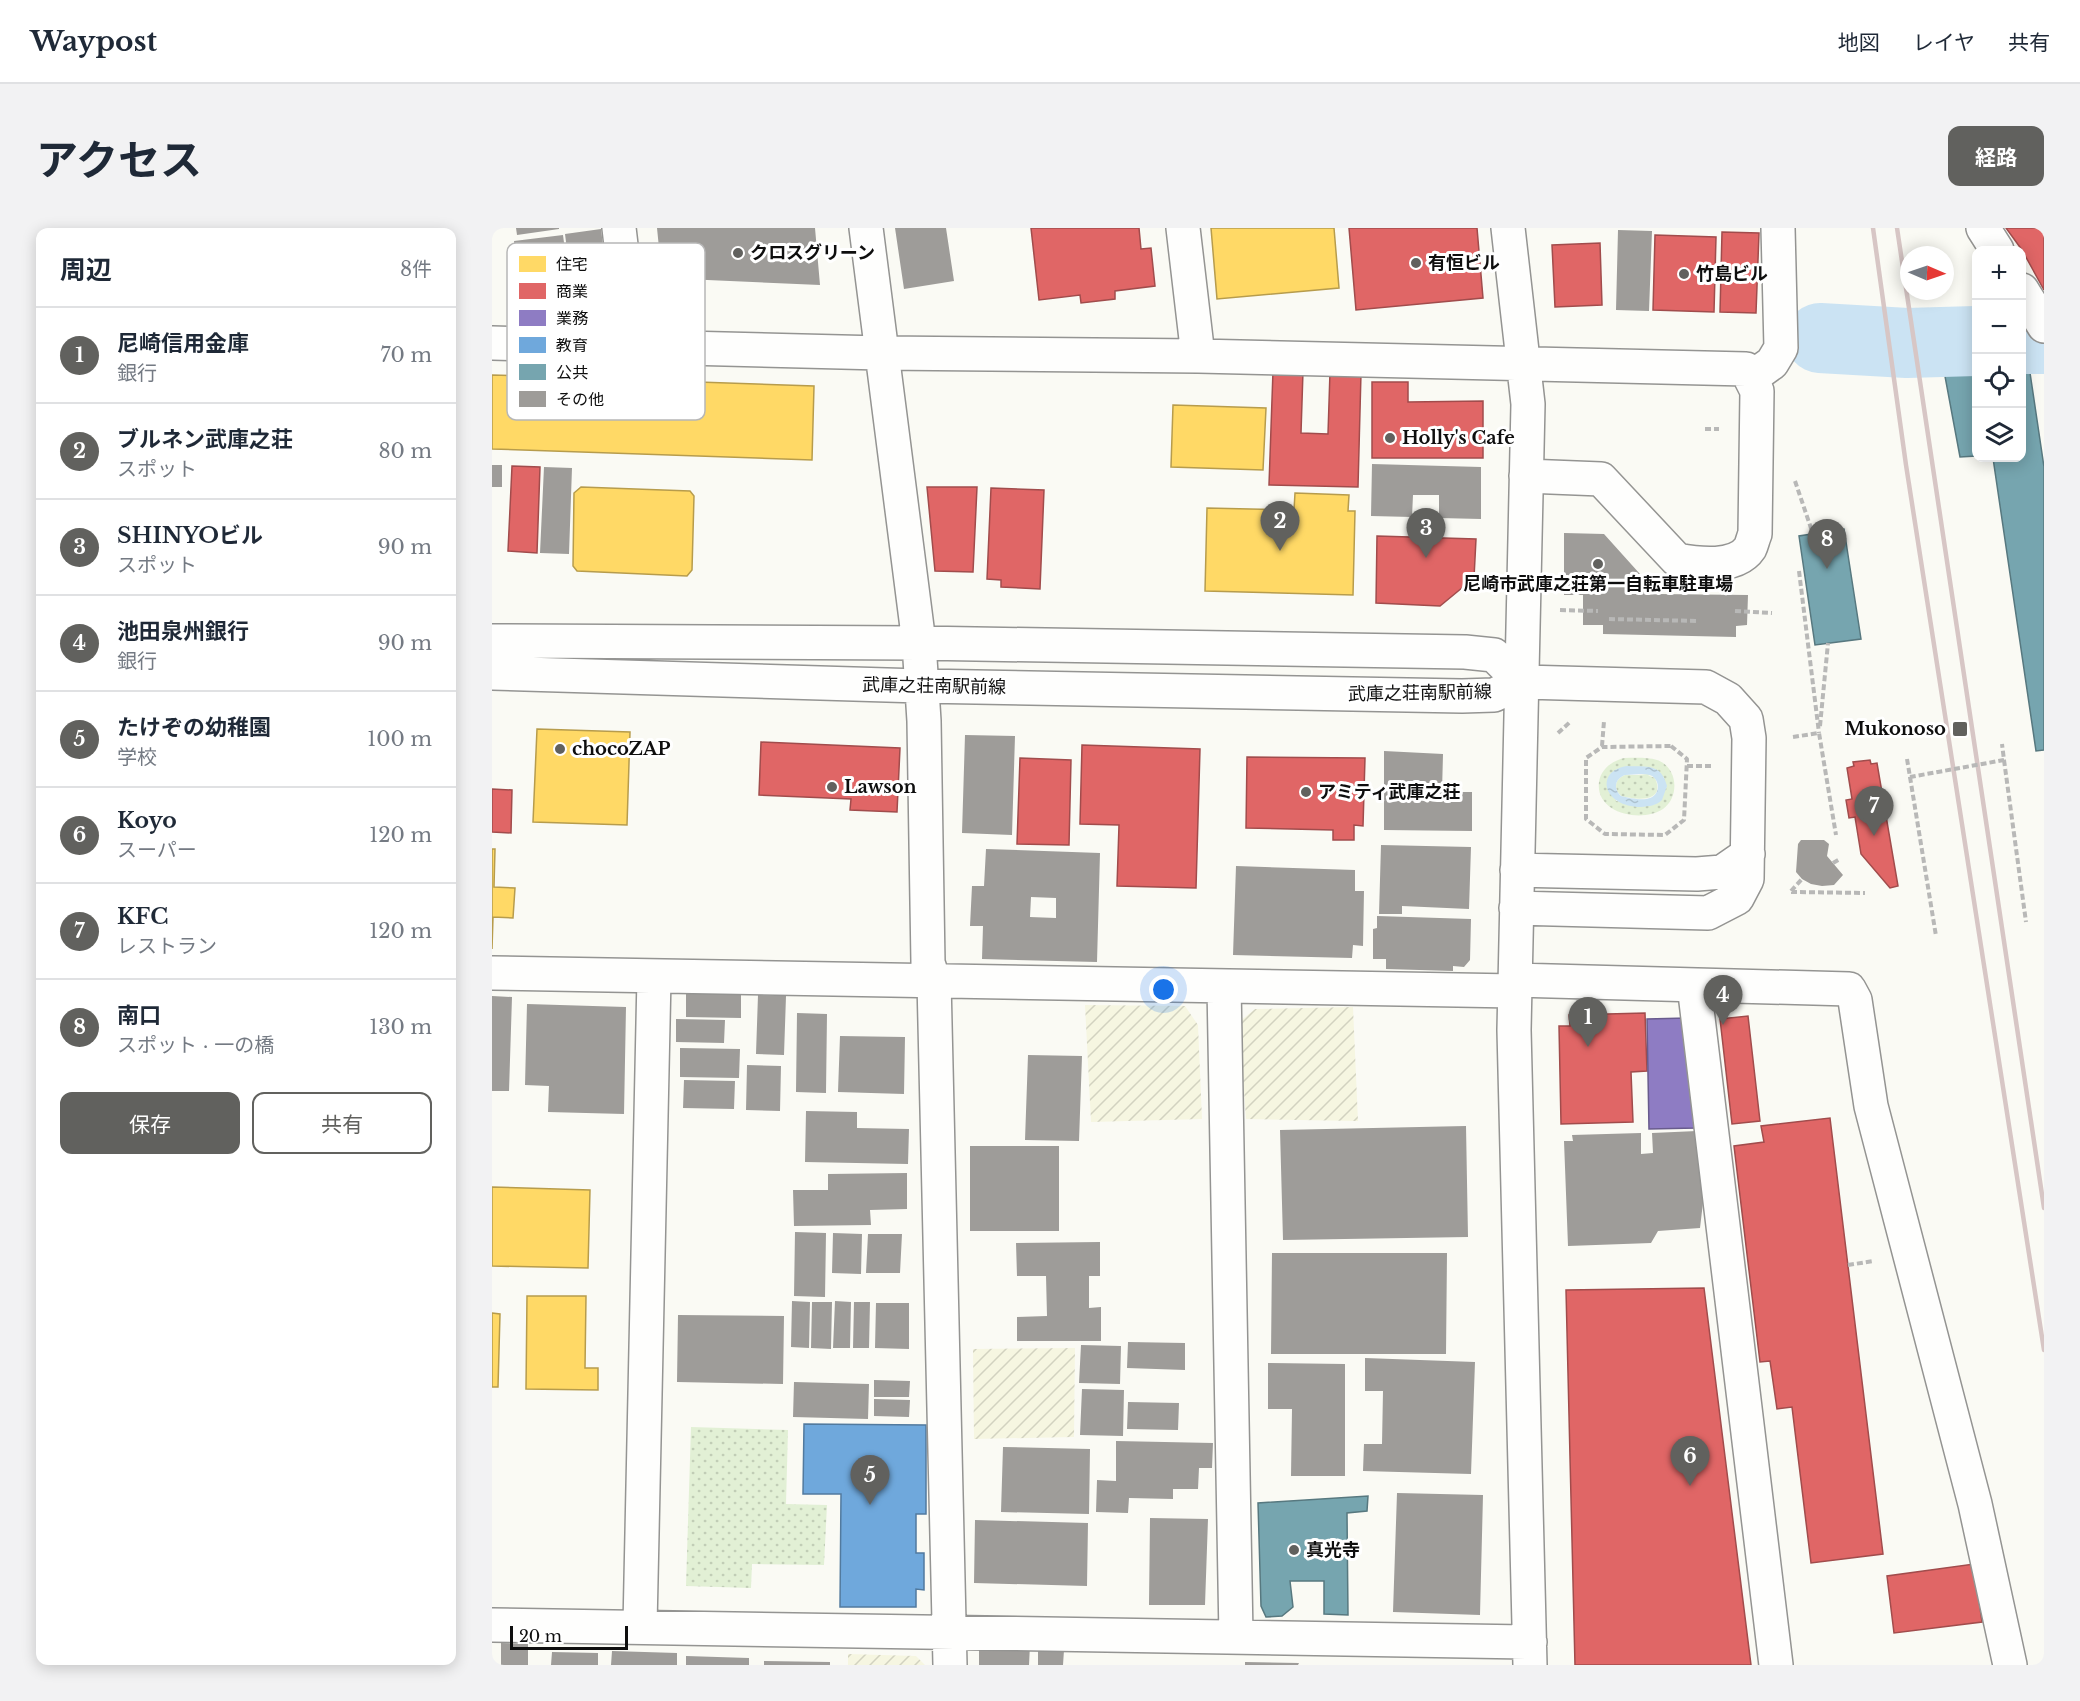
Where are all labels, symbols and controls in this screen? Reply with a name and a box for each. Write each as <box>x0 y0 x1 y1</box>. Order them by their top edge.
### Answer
text: Waypost <box>30 24 157 59</box>
text: 地図 <box>1838 30 1880 56</box>
text: レイヤ <box>1913 30 1975 56</box>
text: 共有 <box>2008 30 2050 56</box>
button: 経路 <box>1948 126 2044 186</box>
text: アクセス <box>36 134 202 186</box>
place label: クロスグリーン <box>750 242 875 264</box>
legend <box>507 243 705 420</box>
marker: クロスグリーン <box>731 246 745 260</box>
north arrow <box>1900 246 1954 300</box>
map controls <box>1972 246 2026 462</box>
button: + <box>1972 246 2026 300</box>
place label: 有恒ビル <box>1428 252 1500 274</box>
text: 周辺 <box>60 254 112 286</box>
text: 住宅 <box>556 254 588 274</box>
marker: 有恒ビル <box>1409 256 1423 270</box>
text: 8件 <box>400 257 432 281</box>
place label: 竹島ビル <box>1696 263 1768 285</box>
marker: 竹島ビル <box>1677 267 1691 281</box>
text: 商業 <box>556 281 588 301</box>
button: − <box>1972 300 2026 354</box>
text: 業務 <box>556 308 588 328</box>
text: 尼崎信用金庫 <box>117 330 249 357</box>
text: 教育 <box>556 335 588 355</box>
text: 1 <box>75 343 84 367</box>
text: 70 m <box>380 343 432 367</box>
button: locate <box>1972 354 2026 408</box>
text: 銀行 <box>117 361 157 385</box>
text: 公共 <box>556 362 588 382</box>
text: その他 <box>556 389 604 409</box>
button: layers <box>1972 408 2026 462</box>
text: ブルネン武庫之荘 <box>117 426 293 453</box>
place label: Holly's Cafe <box>1402 427 1515 449</box>
marker: Holly's Cafe <box>1383 431 1397 445</box>
text: 2 <box>73 439 86 463</box>
text: 80 m <box>378 439 432 463</box>
text: スポット <box>117 457 197 481</box>
pin: 2 <box>1260 502 1300 551</box>
pin: 3 <box>1406 508 1446 558</box>
pin: 8 <box>1808 520 1846 569</box>
text: SHINYOビル <box>117 522 263 549</box>
text: 3 <box>73 535 86 559</box>
text: 90 m <box>378 535 432 559</box>
text: スポット <box>117 553 197 577</box>
marker: 尼崎市武庫之荘第一自転車駐車場 <box>1591 557 1605 571</box>
place label: 尼崎市武庫之荘第一自転車駐車場 <box>1463 573 1733 595</box>
text: 池田泉州銀行 <box>117 618 249 645</box>
text: 4 <box>73 631 86 655</box>
text: 90 m <box>378 631 432 655</box>
text: 銀行 <box>117 649 157 673</box>
street label: 武庫之荘南駅前線 <box>862 674 1006 698</box>
street label: 武庫之荘南駅前線 <box>1348 681 1492 705</box>
text: たけぞの幼稚園 <box>117 714 271 741</box>
place label: Mukonoso <box>1844 718 1946 740</box>
marker: Mukonoso <box>1951 720 1969 738</box>
text: 5 <box>74 727 85 751</box>
text: 100 m <box>367 727 432 751</box>
place label: chocoZAP <box>572 738 670 760</box>
marker: chocoZAP <box>553 742 567 756</box>
text: 学校 <box>117 745 157 769</box>
place label: Lawson <box>844 776 917 798</box>
marker: Lawson <box>825 780 839 794</box>
place label: アミティ武庫之荘 <box>1318 781 1461 803</box>
marker: アミティ武庫之荘 <box>1299 785 1313 799</box>
pin: 7 <box>1854 786 1894 836</box>
text: Koyo <box>117 807 177 834</box>
text: 6 <box>73 823 86 847</box>
text: 120 m <box>369 823 432 847</box>
text: スーパー <box>117 838 197 862</box>
text: KFC <box>117 903 168 930</box>
text: 7 <box>74 919 85 943</box>
text: 120 m <box>369 919 432 943</box>
text: レストラン <box>117 934 217 958</box>
your location <box>1149 975 1178 1004</box>
pin: 4 <box>1704 976 1742 1025</box>
pin: 1 <box>1568 998 1608 1047</box>
text: 南口 <box>117 1002 161 1029</box>
text: 8 <box>73 1015 86 1039</box>
text: 130 m <box>369 1015 432 1039</box>
text: スポット · 一の橋 <box>117 1033 274 1057</box>
button: 保存 <box>60 1092 240 1154</box>
button: 共有 <box>252 1092 432 1154</box>
pin: 6 <box>1670 1436 1710 1486</box>
pin: 5 <box>850 1456 890 1505</box>
place label: 真光寺 <box>1306 1539 1360 1561</box>
marker: 真光寺 <box>1287 1543 1301 1557</box>
scale bar <box>510 1623 628 1650</box>
text: 20 m <box>519 1626 562 1646</box>

